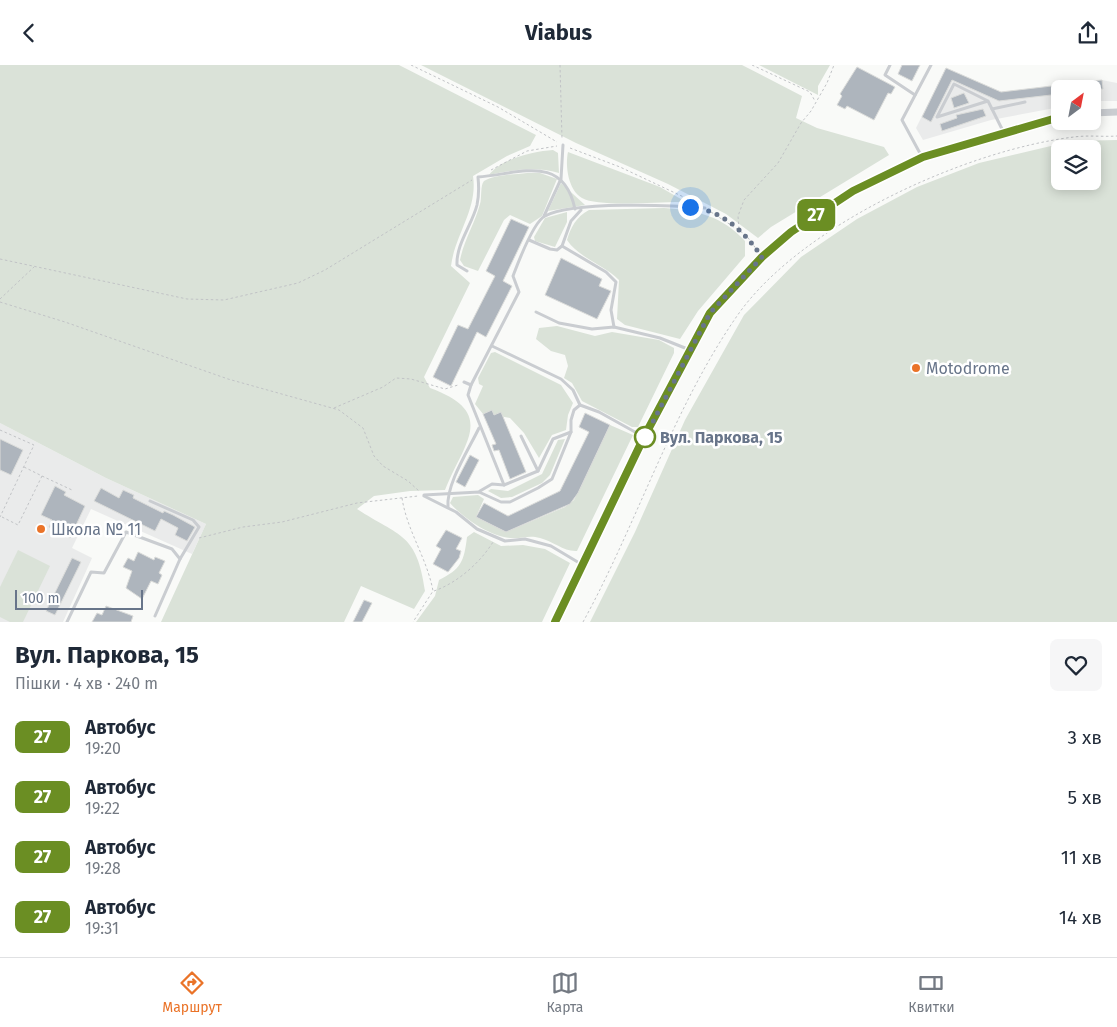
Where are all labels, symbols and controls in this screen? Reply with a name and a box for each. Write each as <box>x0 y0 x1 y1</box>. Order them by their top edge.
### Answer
icon: back <box>15 19 43 47</box>
text: Viabus <box>525 19 592 46</box>
icon: share <box>1074 19 1102 47</box>
north arrow <box>1051 80 1101 130</box>
map controls <box>1051 80 1101 190</box>
button: layers <box>1051 140 1101 190</box>
your location <box>678 195 703 220</box>
line badge: 27 <box>794 199 838 231</box>
text: 27 <box>807 204 825 226</box>
place label: Motodrome <box>926 359 1010 378</box>
marker: Motodrome <box>910 362 922 374</box>
marker: Вул. Паркова, 15 <box>634 426 656 448</box>
place label: Вул. Паркова, 15 <box>660 428 783 447</box>
place label: Школа № 11 <box>51 520 141 539</box>
marker: Школа № 11 <box>35 523 47 535</box>
scale bar <box>15 587 142 610</box>
text: 100 m <box>22 590 59 607</box>
button: heart <box>1050 639 1102 691</box>
text: Вул. Паркова, 15 <box>15 641 199 669</box>
text: Пішки · 4 хв · 240 m <box>15 674 158 693</box>
text: Автобус <box>85 716 156 739</box>
text: 27 <box>34 726 51 748</box>
text: 3 хв <box>1068 726 1102 749</box>
text: 19:20 <box>85 739 121 758</box>
text: Автобус <box>85 776 156 799</box>
text: 27 <box>34 786 51 808</box>
text: 5 хв <box>1068 786 1102 809</box>
text: 19:22 <box>85 799 120 818</box>
text: Автобус <box>85 836 156 859</box>
text: 27 <box>34 846 51 868</box>
text: 11 хв <box>1061 846 1102 869</box>
text: 19:28 <box>85 859 121 878</box>
text: Автобус <box>85 896 156 919</box>
text: 27 <box>34 906 51 928</box>
text: 14 хв <box>1059 906 1102 929</box>
text: 19:31 <box>85 919 119 938</box>
tab: Маршрут <box>162 969 222 1016</box>
tab: Карта <box>546 969 584 1016</box>
tab: Квитки <box>908 969 955 1016</box>

